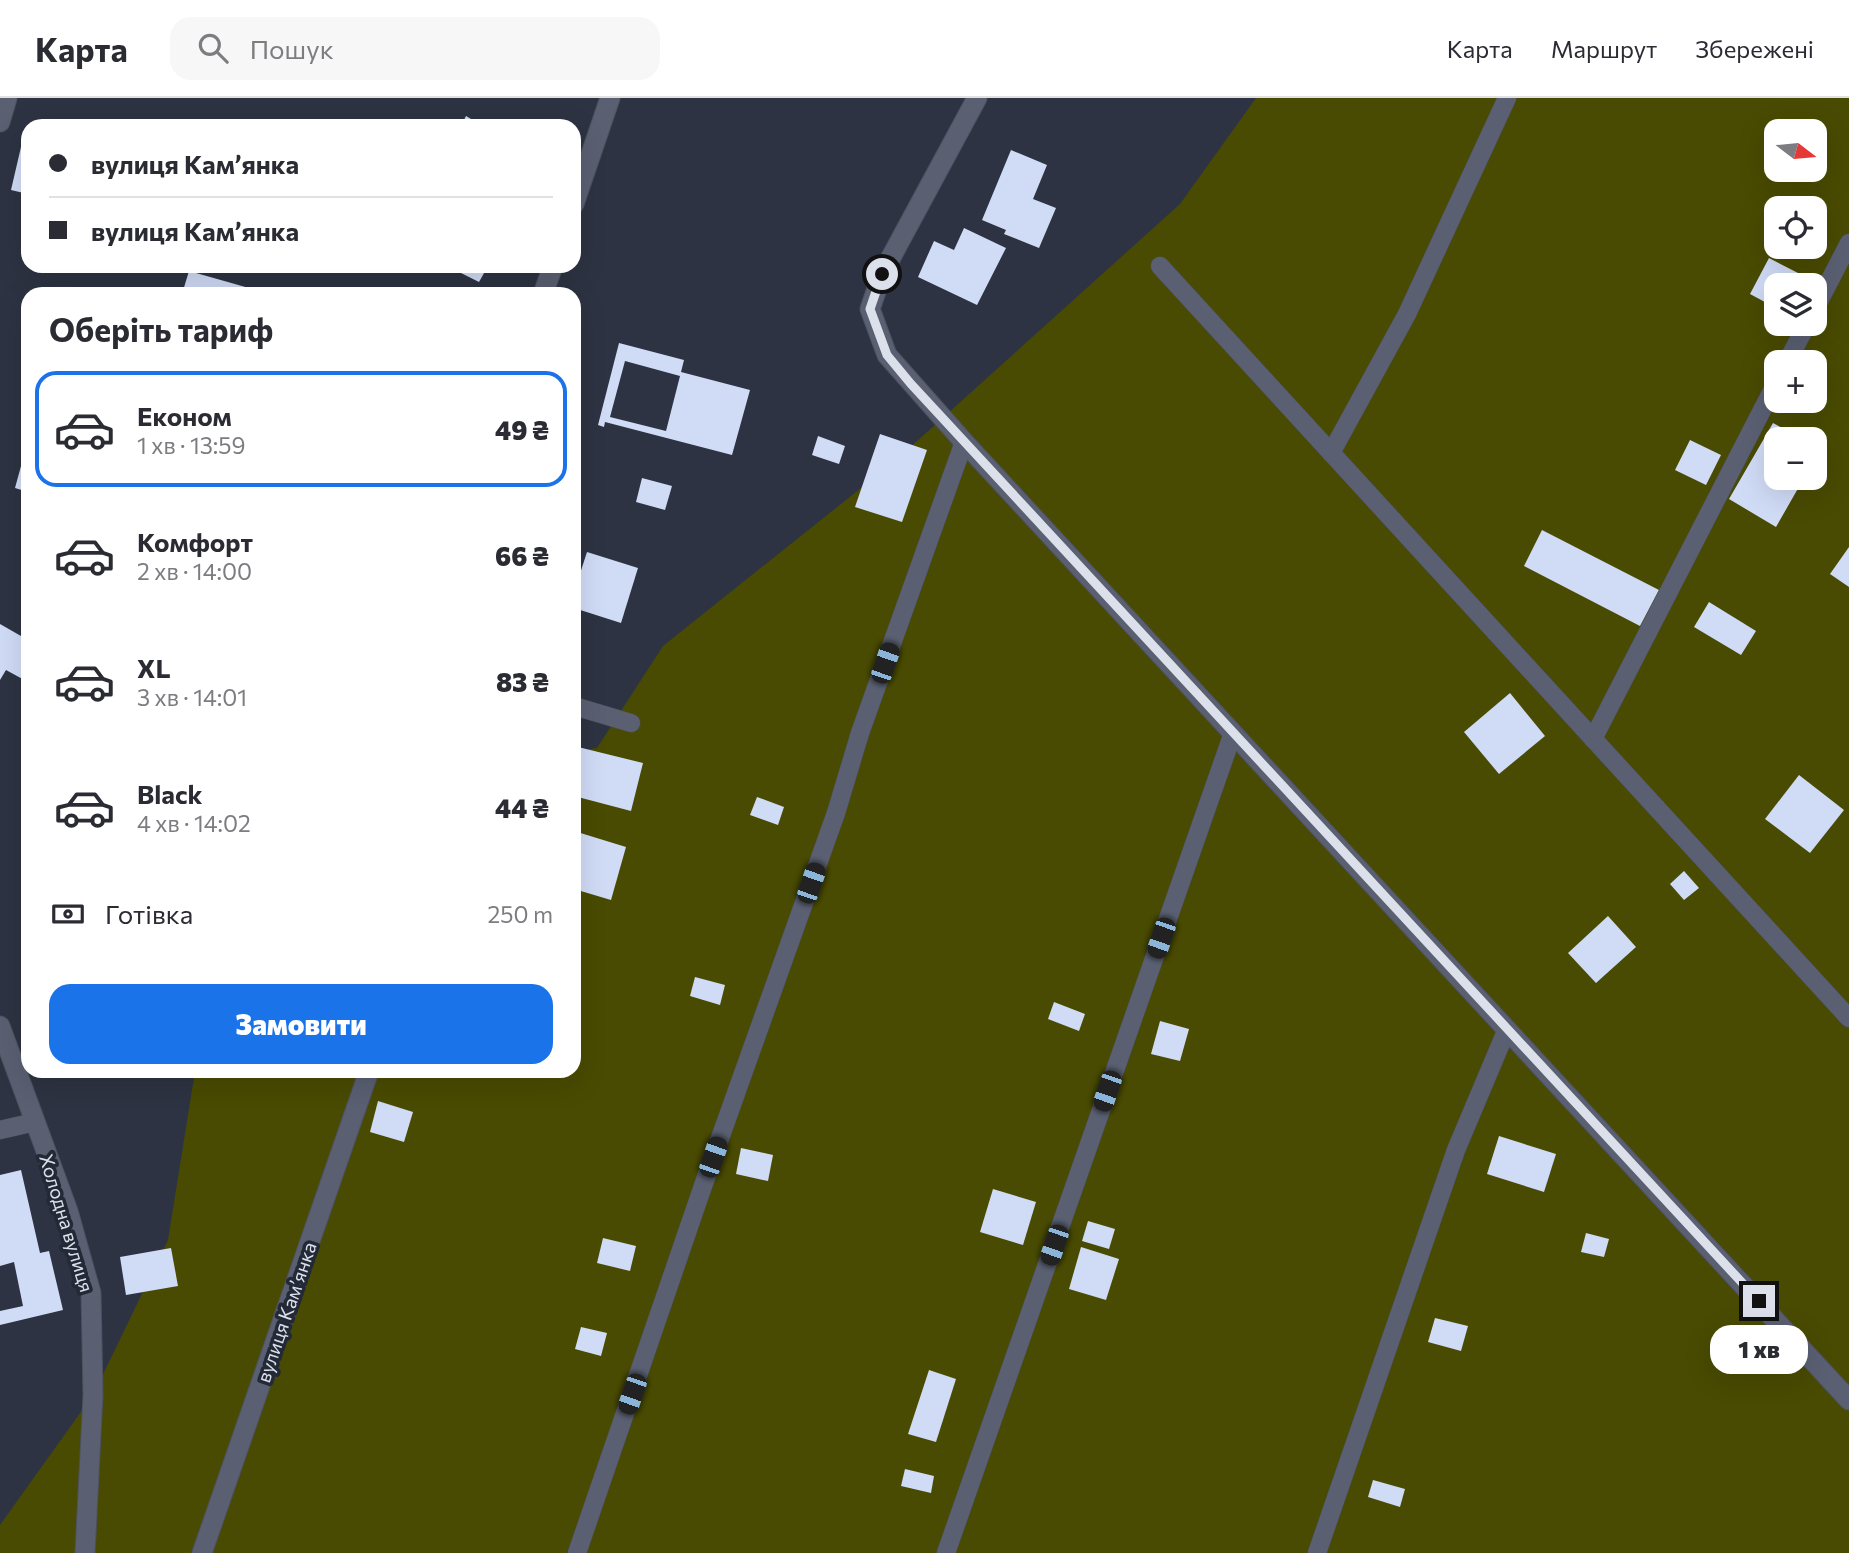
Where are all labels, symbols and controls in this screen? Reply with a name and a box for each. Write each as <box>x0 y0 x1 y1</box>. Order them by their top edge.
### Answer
search box <box>170 17 660 80</box>
text: Карта <box>35 28 128 69</box>
icon: search <box>194 29 232 67</box>
text: Пошук <box>250 33 334 64</box>
text: Карта <box>1447 34 1513 63</box>
text: Маршрут <box>1551 34 1657 63</box>
text: Збережені <box>1695 34 1814 63</box>
north arrow <box>1764 119 1827 182</box>
map controls <box>1764 119 1827 490</box>
text: вулиця Камʼянка <box>91 148 299 179</box>
button: locate <box>1764 196 1827 259</box>
text: вулиця Камʼянка <box>91 215 299 246</box>
route start <box>866 258 898 290</box>
button: layers <box>1764 273 1827 336</box>
text: Оберіть тариф <box>49 309 273 349</box>
button: + <box>1764 350 1827 413</box>
icon: car <box>53 398 116 461</box>
text: Економ <box>137 400 232 431</box>
text: 49 ₴ <box>495 414 549 445</box>
button: − <box>1764 427 1827 490</box>
text: 1 хв · 13:59 <box>137 431 245 459</box>
icon: car <box>53 524 116 587</box>
text: Комфорт <box>137 526 253 557</box>
text: 66 ₴ <box>495 540 549 571</box>
text: 2 хв · 14:00 <box>137 557 252 585</box>
car <box>869 640 902 686</box>
icon: car <box>53 650 116 713</box>
text: XL <box>137 652 171 683</box>
text: 83 ₴ <box>496 666 549 697</box>
text: 3 хв · 14:01 <box>137 683 247 711</box>
icon: car <box>53 776 116 839</box>
text: Black <box>137 778 203 809</box>
text: 44 ₴ <box>495 792 549 823</box>
text: 4 хв · 14:02 <box>137 809 251 837</box>
car <box>795 860 828 906</box>
icon: cash <box>49 895 87 933</box>
text: Готівка <box>105 898 193 929</box>
text: 250 m <box>488 900 553 928</box>
car <box>1145 915 1178 961</box>
button: Замовити <box>49 984 553 1064</box>
car <box>1091 1068 1124 1114</box>
car <box>697 1134 730 1180</box>
street label: Холодна вулиця <box>35 1151 99 1295</box>
car <box>1038 1222 1071 1268</box>
street label: вулиця Камʼянка <box>251 1239 321 1385</box>
route end <box>1743 1285 1775 1317</box>
callout: 1 хв <box>1710 1326 1808 1374</box>
text: 1 хв <box>1738 1335 1780 1363</box>
car <box>616 1371 649 1417</box>

